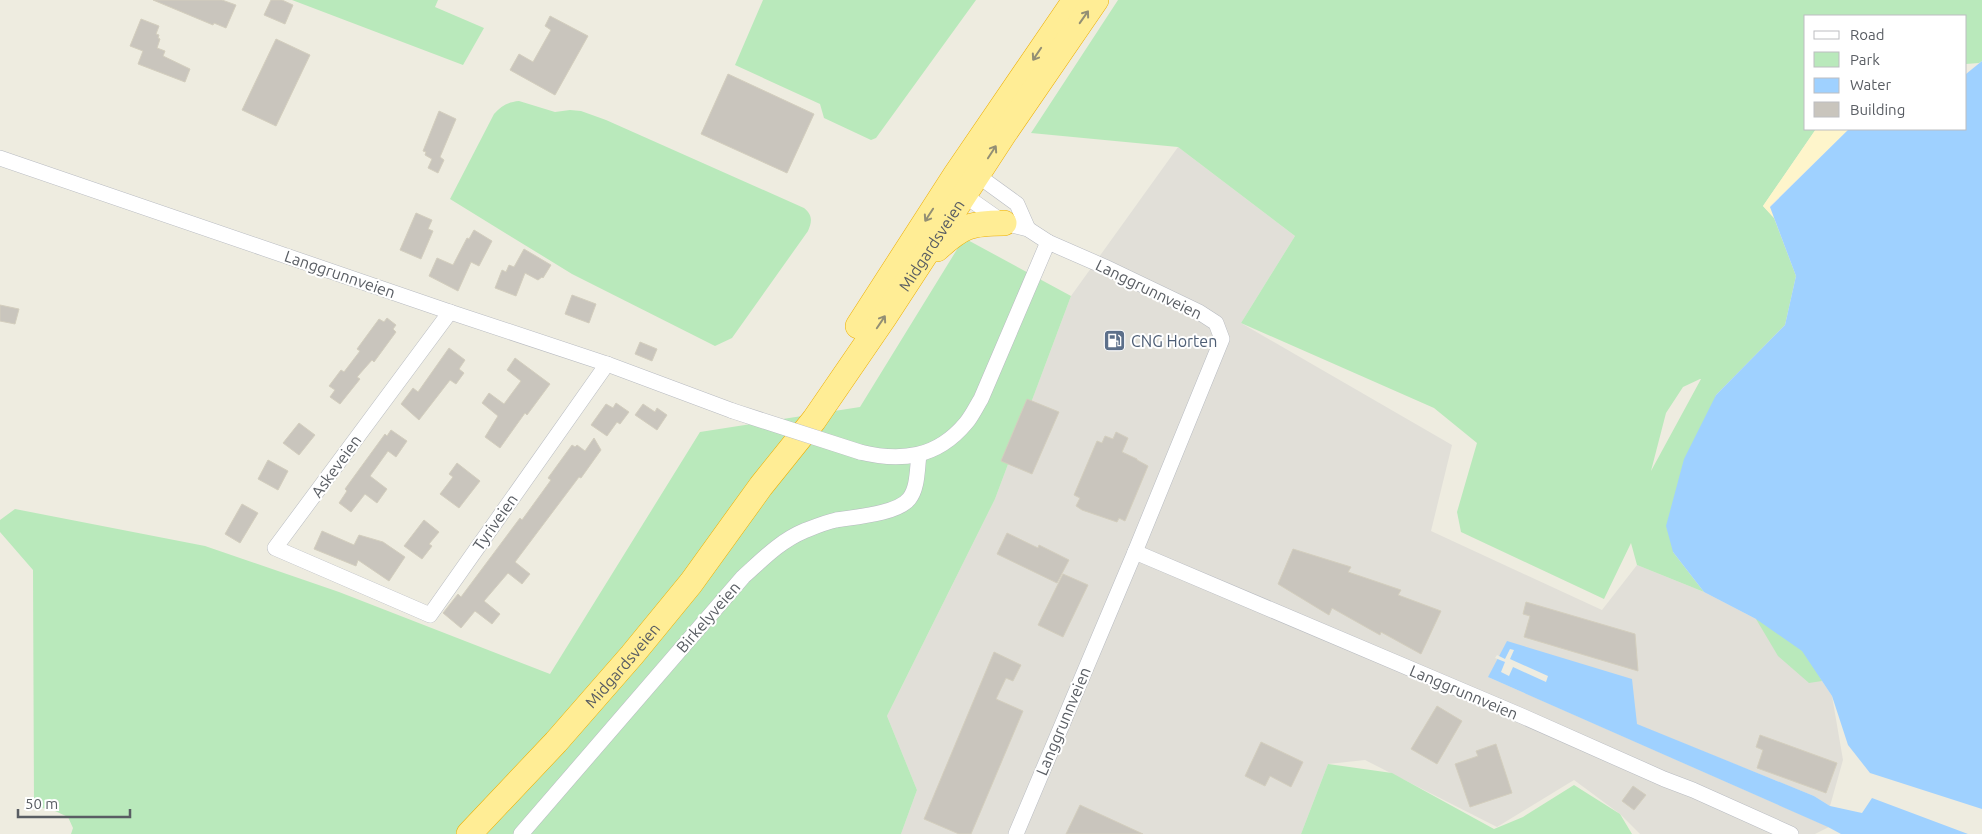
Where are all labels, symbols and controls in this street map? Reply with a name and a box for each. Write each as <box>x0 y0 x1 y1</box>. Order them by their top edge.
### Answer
one-way arrow <box>1079 11 1089 25</box>
legend <box>1804 15 1967 130</box>
text: Road <box>1850 26 1885 43</box>
one-way arrow <box>1032 47 1042 61</box>
text: Park <box>1850 51 1880 68</box>
text: Water <box>1850 76 1891 93</box>
text: Building <box>1850 101 1905 118</box>
one-way arrow <box>988 145 998 159</box>
street label: Midgardsveien <box>895 196 968 294</box>
one-way arrow <box>924 208 934 222</box>
street label: Langgrunnveien <box>282 247 398 301</box>
street label: Langgrunnveien <box>1093 256 1205 322</box>
one-way arrow <box>876 315 886 329</box>
fuel station icon: CNG Horten <box>1103 329 1127 353</box>
place label: CNG Horten <box>1131 332 1217 350</box>
street label: Askeveien <box>307 431 365 501</box>
street label: Tyriveien <box>469 490 521 554</box>
street label: Birkelyveien <box>673 578 743 656</box>
street label: Midgardsveien <box>581 619 663 711</box>
street label: Langgrunnveien <box>1407 661 1521 723</box>
street label: Langgrunnveien <box>1032 664 1094 778</box>
scale bar <box>18 786 130 818</box>
text: 50 m <box>25 795 58 812</box>

